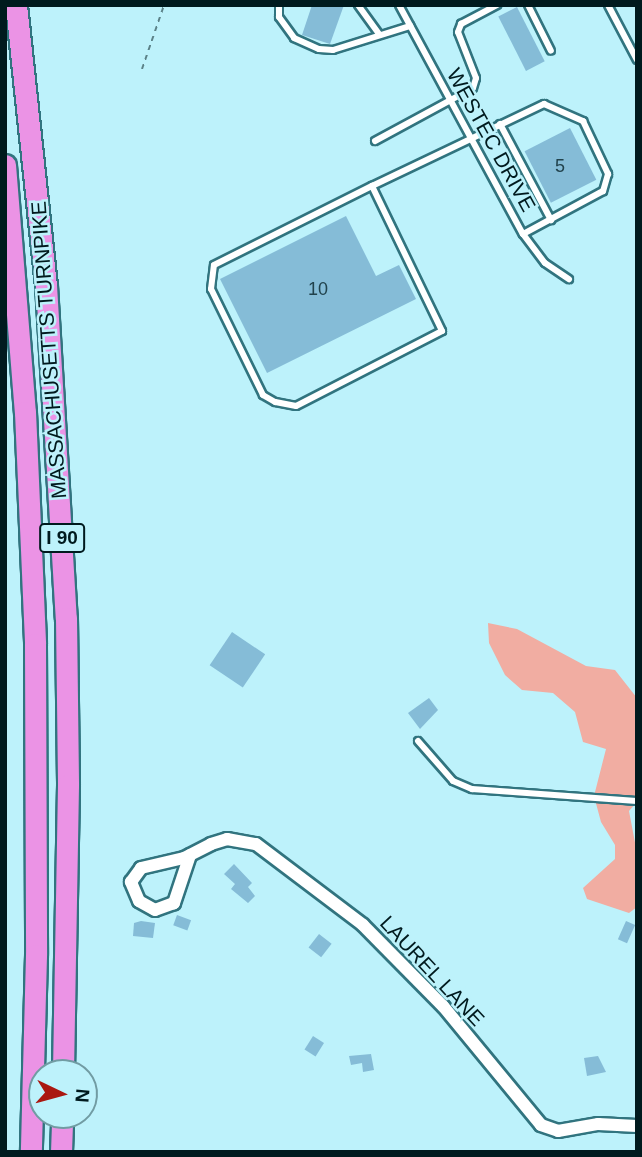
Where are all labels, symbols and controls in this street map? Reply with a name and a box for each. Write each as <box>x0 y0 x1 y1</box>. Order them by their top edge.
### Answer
street label: WESTEC DRIVE <box>441 64 541 216</box>
house number: 5 <box>555 155 565 177</box>
street label: MASSACHUSETTS TURNPIKE <box>26 200 72 500</box>
house number: 10 <box>308 278 328 300</box>
road number: I 90 <box>38 523 86 554</box>
street label: LAUREL LANE <box>374 910 490 1032</box>
north arrow <box>28 1059 98 1129</box>
text: N <box>71 1088 93 1103</box>

